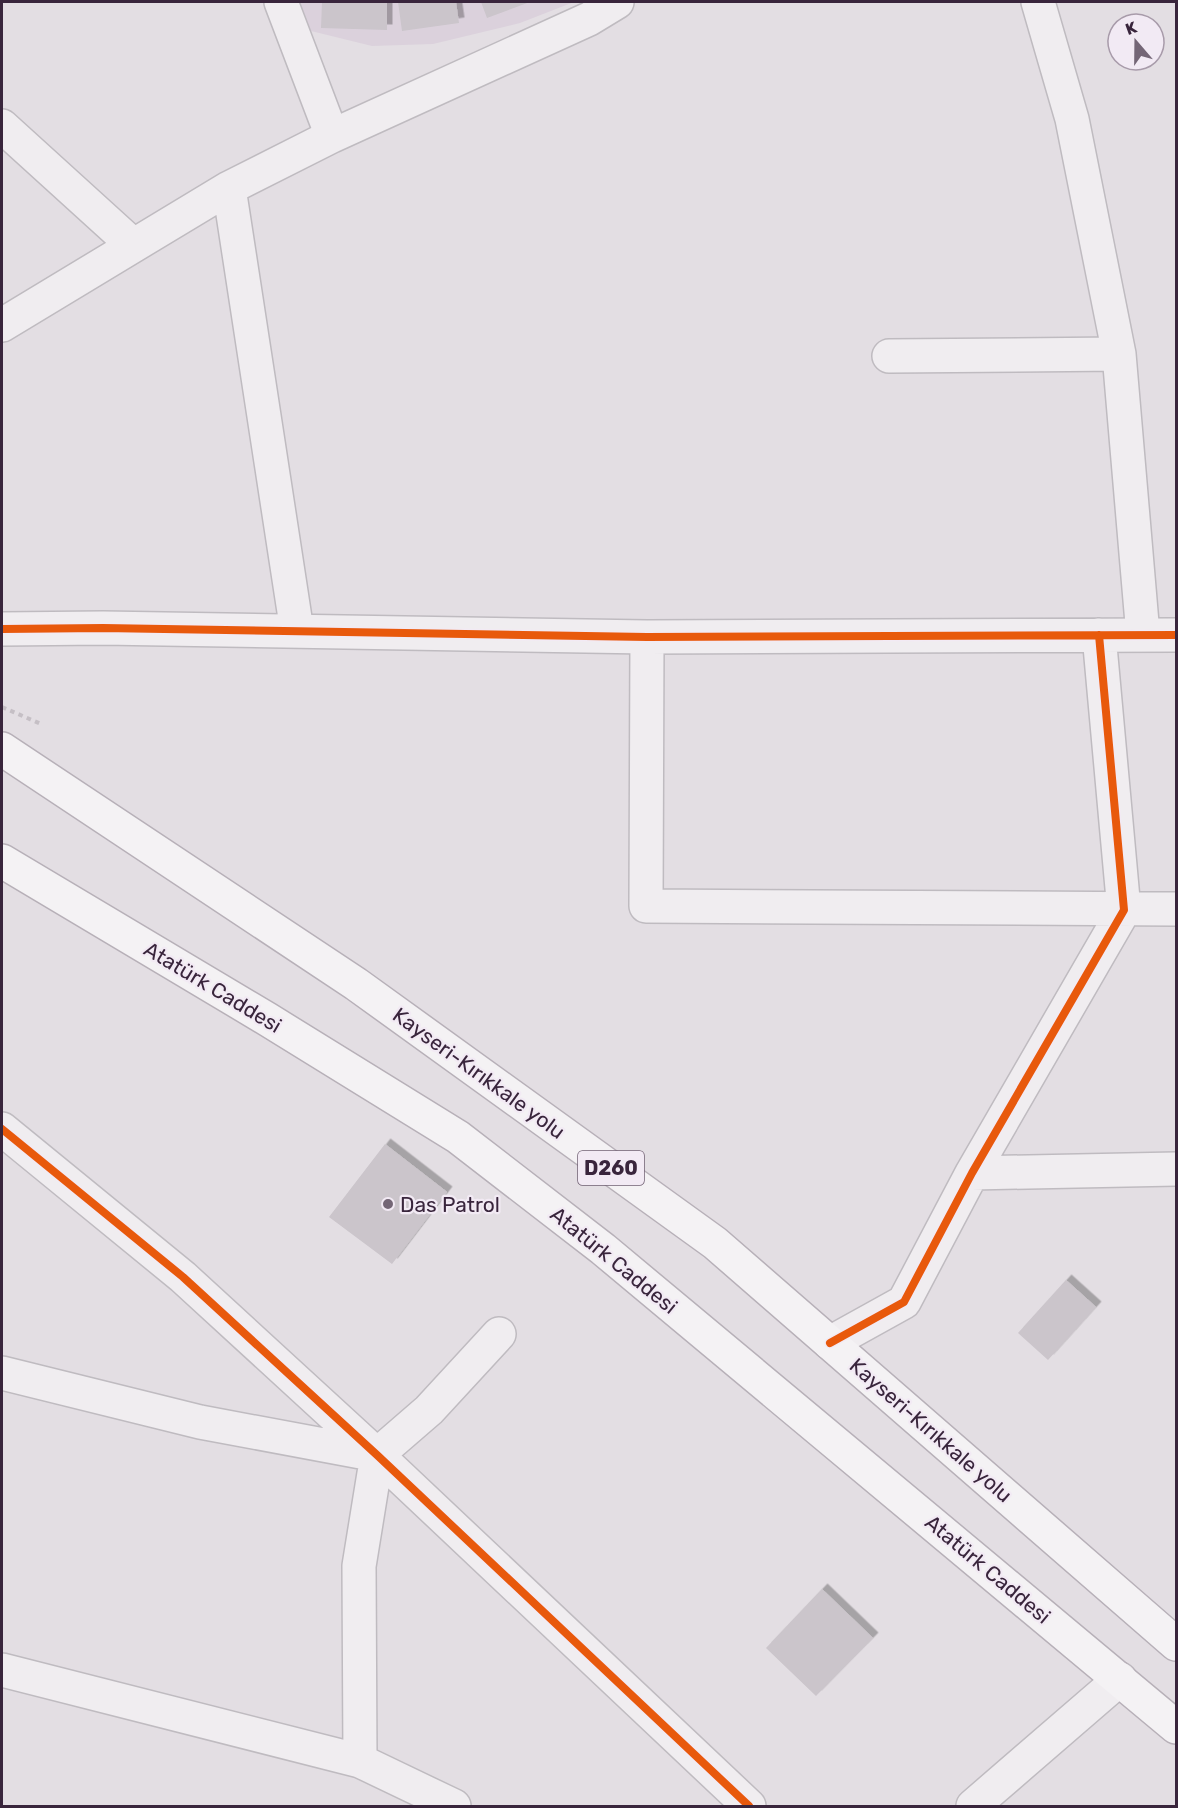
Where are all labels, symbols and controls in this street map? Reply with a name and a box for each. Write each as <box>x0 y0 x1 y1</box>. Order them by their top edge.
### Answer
north arrow <box>1106 12 1166 72</box>
text: K <box>1123 17 1140 39</box>
street label: Atatürk Caddesi <box>140 936 286 1038</box>
street label: Kayseri-Kırıkkale yolu <box>388 1002 570 1144</box>
road number: D260 <box>578 1151 644 1185</box>
place label: Das Patrol <box>400 1192 500 1217</box>
marker: Das Patrol <box>381 1197 395 1211</box>
street label: Atatürk Caddesi <box>546 1201 682 1319</box>
street label: Kayseri-Kırıkkale yolu <box>845 1353 1017 1507</box>
street label: Atatürk Caddesi <box>920 1509 1056 1629</box>

